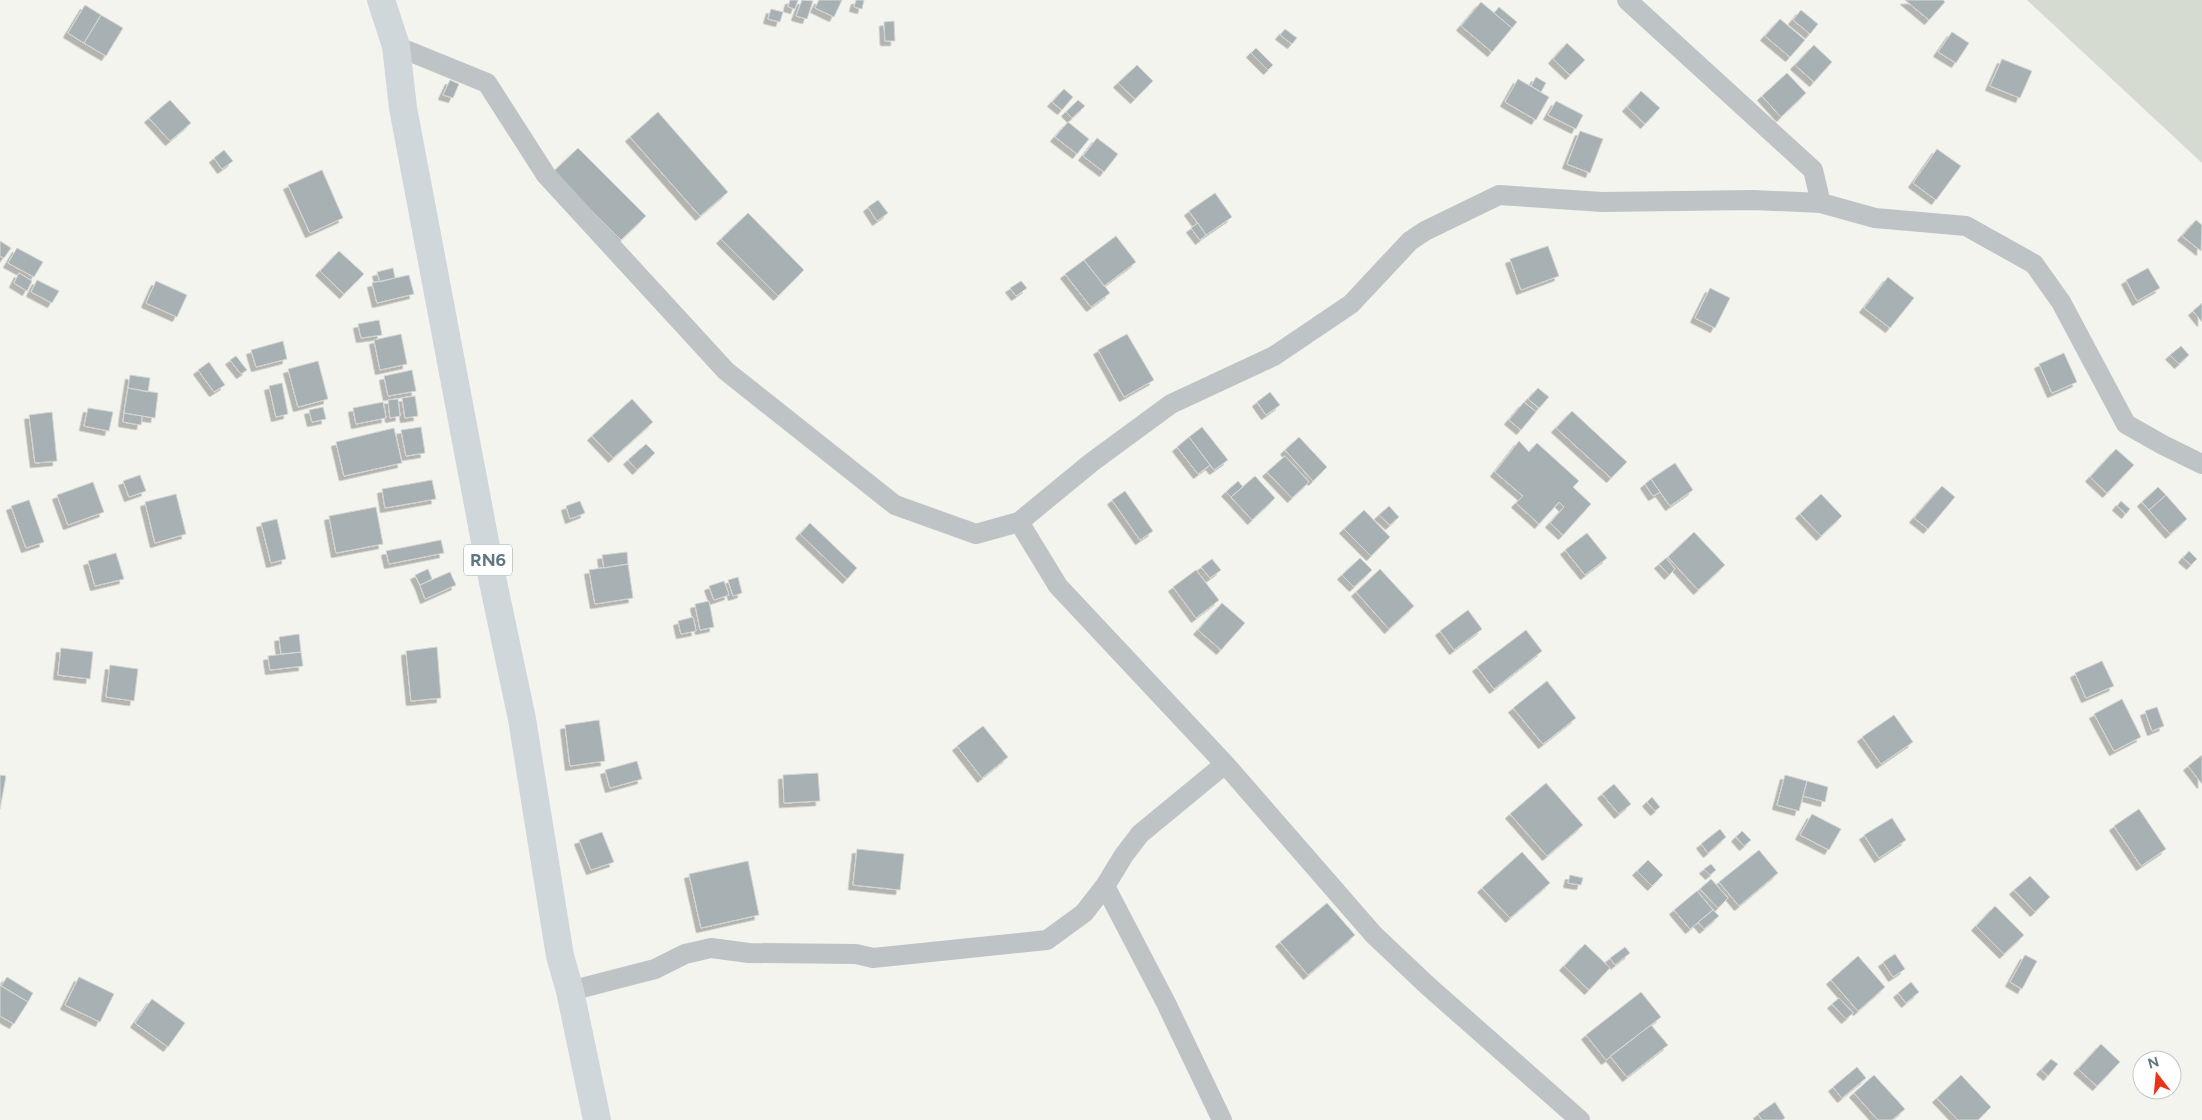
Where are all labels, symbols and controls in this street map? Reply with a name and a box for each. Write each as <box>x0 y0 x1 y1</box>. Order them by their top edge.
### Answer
road number: RN6 <box>464 544 512 576</box>
north arrow <box>2132 1050 2182 1100</box>
text: N <box>2146 1053 2161 1073</box>

